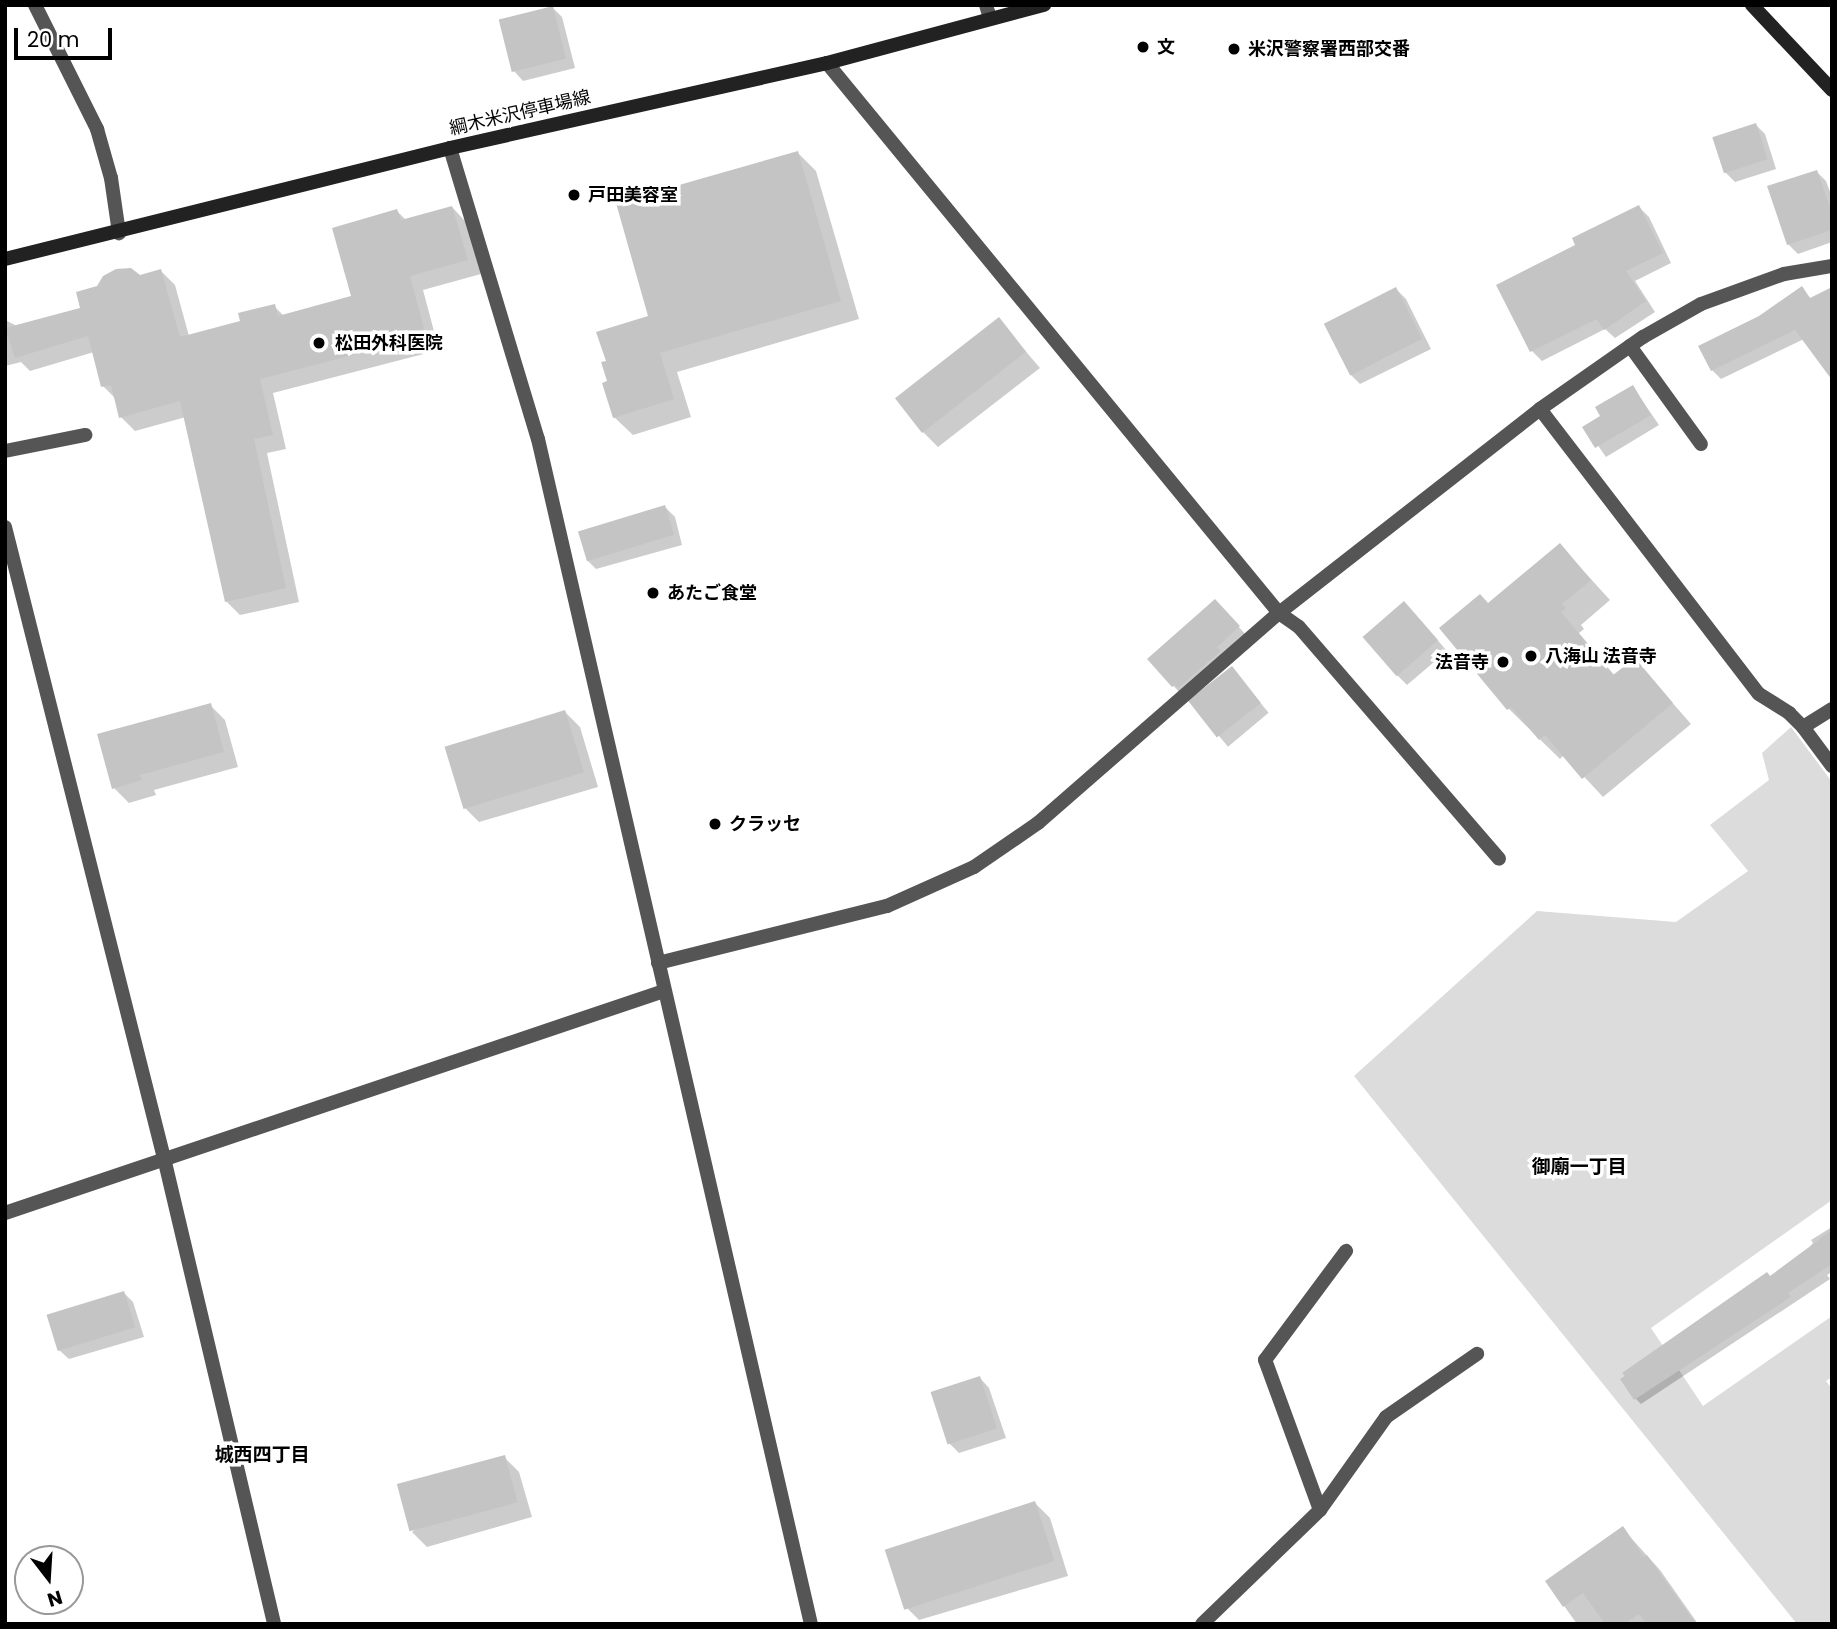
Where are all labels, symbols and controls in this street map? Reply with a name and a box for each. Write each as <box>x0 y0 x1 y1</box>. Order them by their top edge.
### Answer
scale bar <box>18 14 116 58</box>
text: 20 m <box>27 25 80 54</box>
place label: 文 <box>1157 36 1175 58</box>
place label: 米沢警察署西部交番 <box>1248 38 1410 60</box>
marker: 文 <box>1135 39 1151 55</box>
marker: 米沢警察署西部交番 <box>1226 41 1242 57</box>
street label: 綱木米沢停車場線 <box>447 86 593 140</box>
place label: 戸田美容室 <box>588 184 678 206</box>
marker: 戸田美容室 <box>566 187 582 203</box>
place label: 松田外科医院 <box>335 332 443 354</box>
marker: 松田外科医院 <box>309 333 329 353</box>
place label: あたご食堂 <box>667 582 757 604</box>
marker: あたご食堂 <box>645 585 661 601</box>
place label: 八海山 法音寺 <box>1545 645 1657 667</box>
marker: 八海山 法音寺 <box>1523 648 1539 664</box>
place label: 法音寺 <box>1435 651 1489 673</box>
marker: 法音寺 <box>1495 654 1511 670</box>
place label: クラッセ <box>729 813 801 835</box>
marker: クラッセ <box>707 816 723 832</box>
district label: 御廟一丁目 <box>1532 1156 1626 1178</box>
district label: 城西四丁目 <box>215 1444 309 1466</box>
north arrow <box>14 1545 84 1615</box>
text: N <box>44 1584 65 1614</box>

